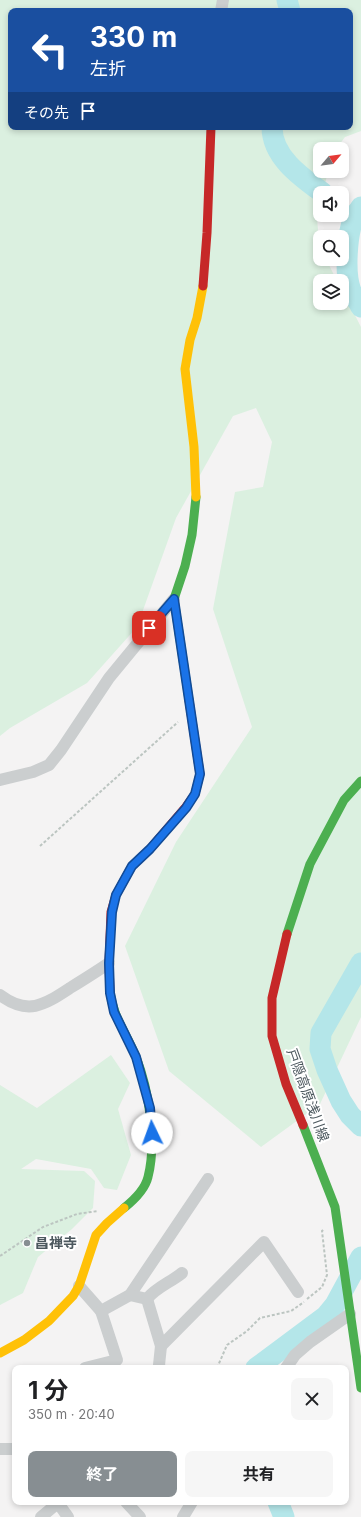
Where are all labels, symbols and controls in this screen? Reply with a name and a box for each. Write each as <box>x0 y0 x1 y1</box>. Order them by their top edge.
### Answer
text: 330 m <box>90 20 177 54</box>
icon: left <box>24 24 76 76</box>
text: 左折 <box>90 58 126 79</box>
icon: arrive <box>77 100 99 122</box>
text: その先 <box>24 103 69 122</box>
north arrow <box>313 142 349 178</box>
map controls <box>313 142 349 310</box>
button: sound <box>313 186 349 222</box>
button: search <box>313 230 349 266</box>
button: layers <box>313 274 349 310</box>
pin <box>132 611 166 645</box>
icon: arrive <box>138 617 160 639</box>
street label: 戸隠高原浅川線 <box>284 1046 333 1144</box>
position arrow <box>131 1112 173 1154</box>
place label: 昌禅寺 <box>35 1234 77 1251</box>
marker: 昌禅寺 <box>22 1238 32 1248</box>
text: 1 分 <box>28 1376 68 1405</box>
button: close <box>291 1378 333 1420</box>
text: 350 m · 20:40 <box>28 1406 115 1422</box>
button: 終了 <box>28 1451 177 1497</box>
button: 共有 <box>185 1451 333 1497</box>

